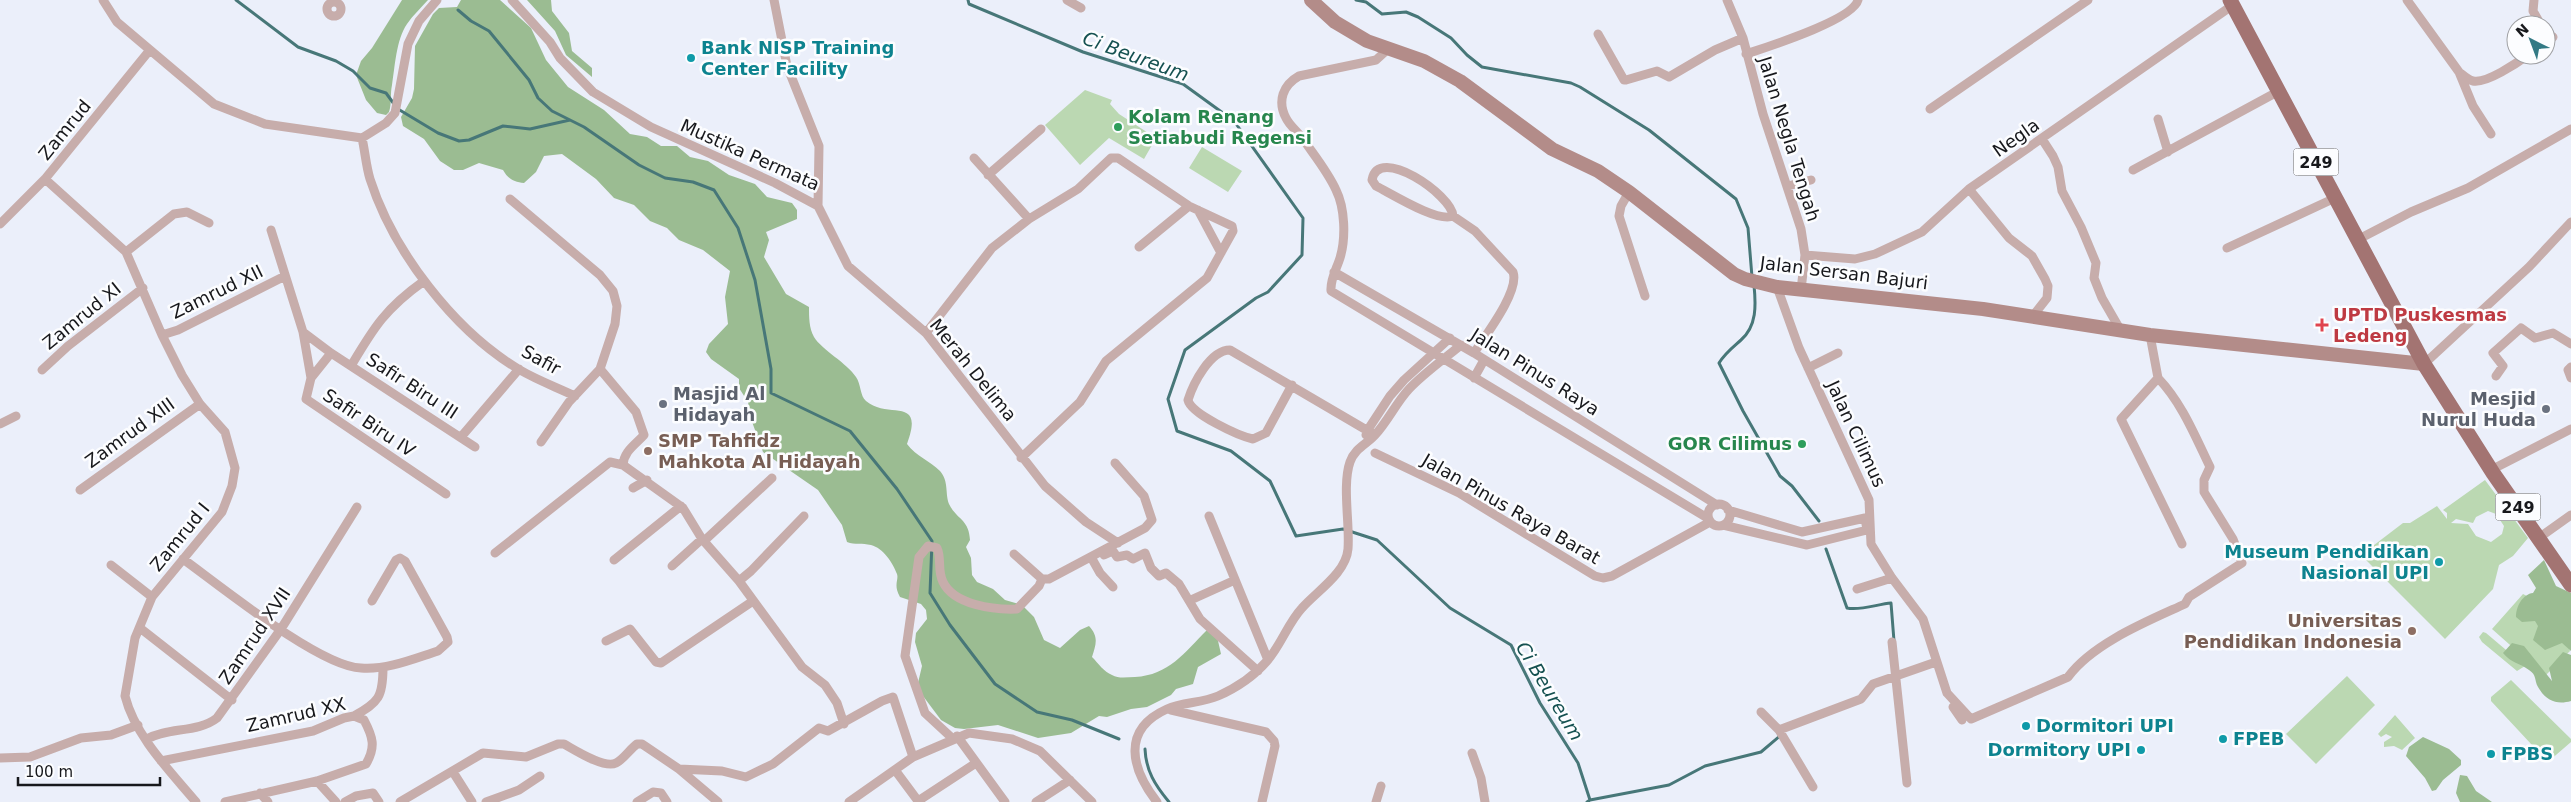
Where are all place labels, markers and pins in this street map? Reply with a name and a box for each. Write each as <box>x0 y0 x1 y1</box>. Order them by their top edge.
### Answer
place label: Bank NISP Training Center Facility <box>701 37 894 79</box>
marker: Bank NISP Training Center Facility <box>685 52 697 64</box>
place label: Kolam Renang Setiabudi Regensi <box>1128 106 1312 148</box>
marker: Kolam Renang Setiabudi Regensi <box>1112 121 1124 133</box>
place label: UPTD Puskesmas Ledeng <box>2333 304 2507 346</box>
marker: UPTD Puskesmas Ledeng <box>2315 318 2329 332</box>
place label: Masjid Al Hidayah <box>673 383 765 425</box>
place label: Mesjid Nurul Huda <box>2421 388 2536 430</box>
marker: Masjid Al Hidayah <box>657 398 669 410</box>
marker: Mesjid Nurul Huda <box>2540 403 2552 415</box>
place label: SMP Tahfidz Mahkota Al Hidayah <box>658 430 861 472</box>
place label: GOR Cilimus <box>1668 433 1792 454</box>
marker: GOR Cilimus <box>1796 438 1808 450</box>
marker: SMP Tahfidz Mahkota Al Hidayah <box>642 445 654 457</box>
place label: Museum Pendidikan Nasional UPI <box>2224 541 2429 583</box>
marker: Museum Pendidikan Nasional UPI <box>2433 556 2445 568</box>
place label: Universitas Pendidikan Indonesia <box>2184 610 2402 652</box>
marker: Universitas Pendidikan Indonesia <box>2406 625 2418 637</box>
place label: Dormitori UPI <box>2036 715 2174 736</box>
marker: Dormitori UPI <box>2020 720 2032 732</box>
place label: FPEB <box>2233 728 2285 749</box>
marker: FPEB <box>2217 733 2229 745</box>
place label: Dormitory UPI <box>1988 739 2131 760</box>
place label: FPBS <box>2501 743 2553 764</box>
marker: Dormitory UPI <box>2135 744 2147 756</box>
marker: FPBS <box>2485 748 2497 760</box>

